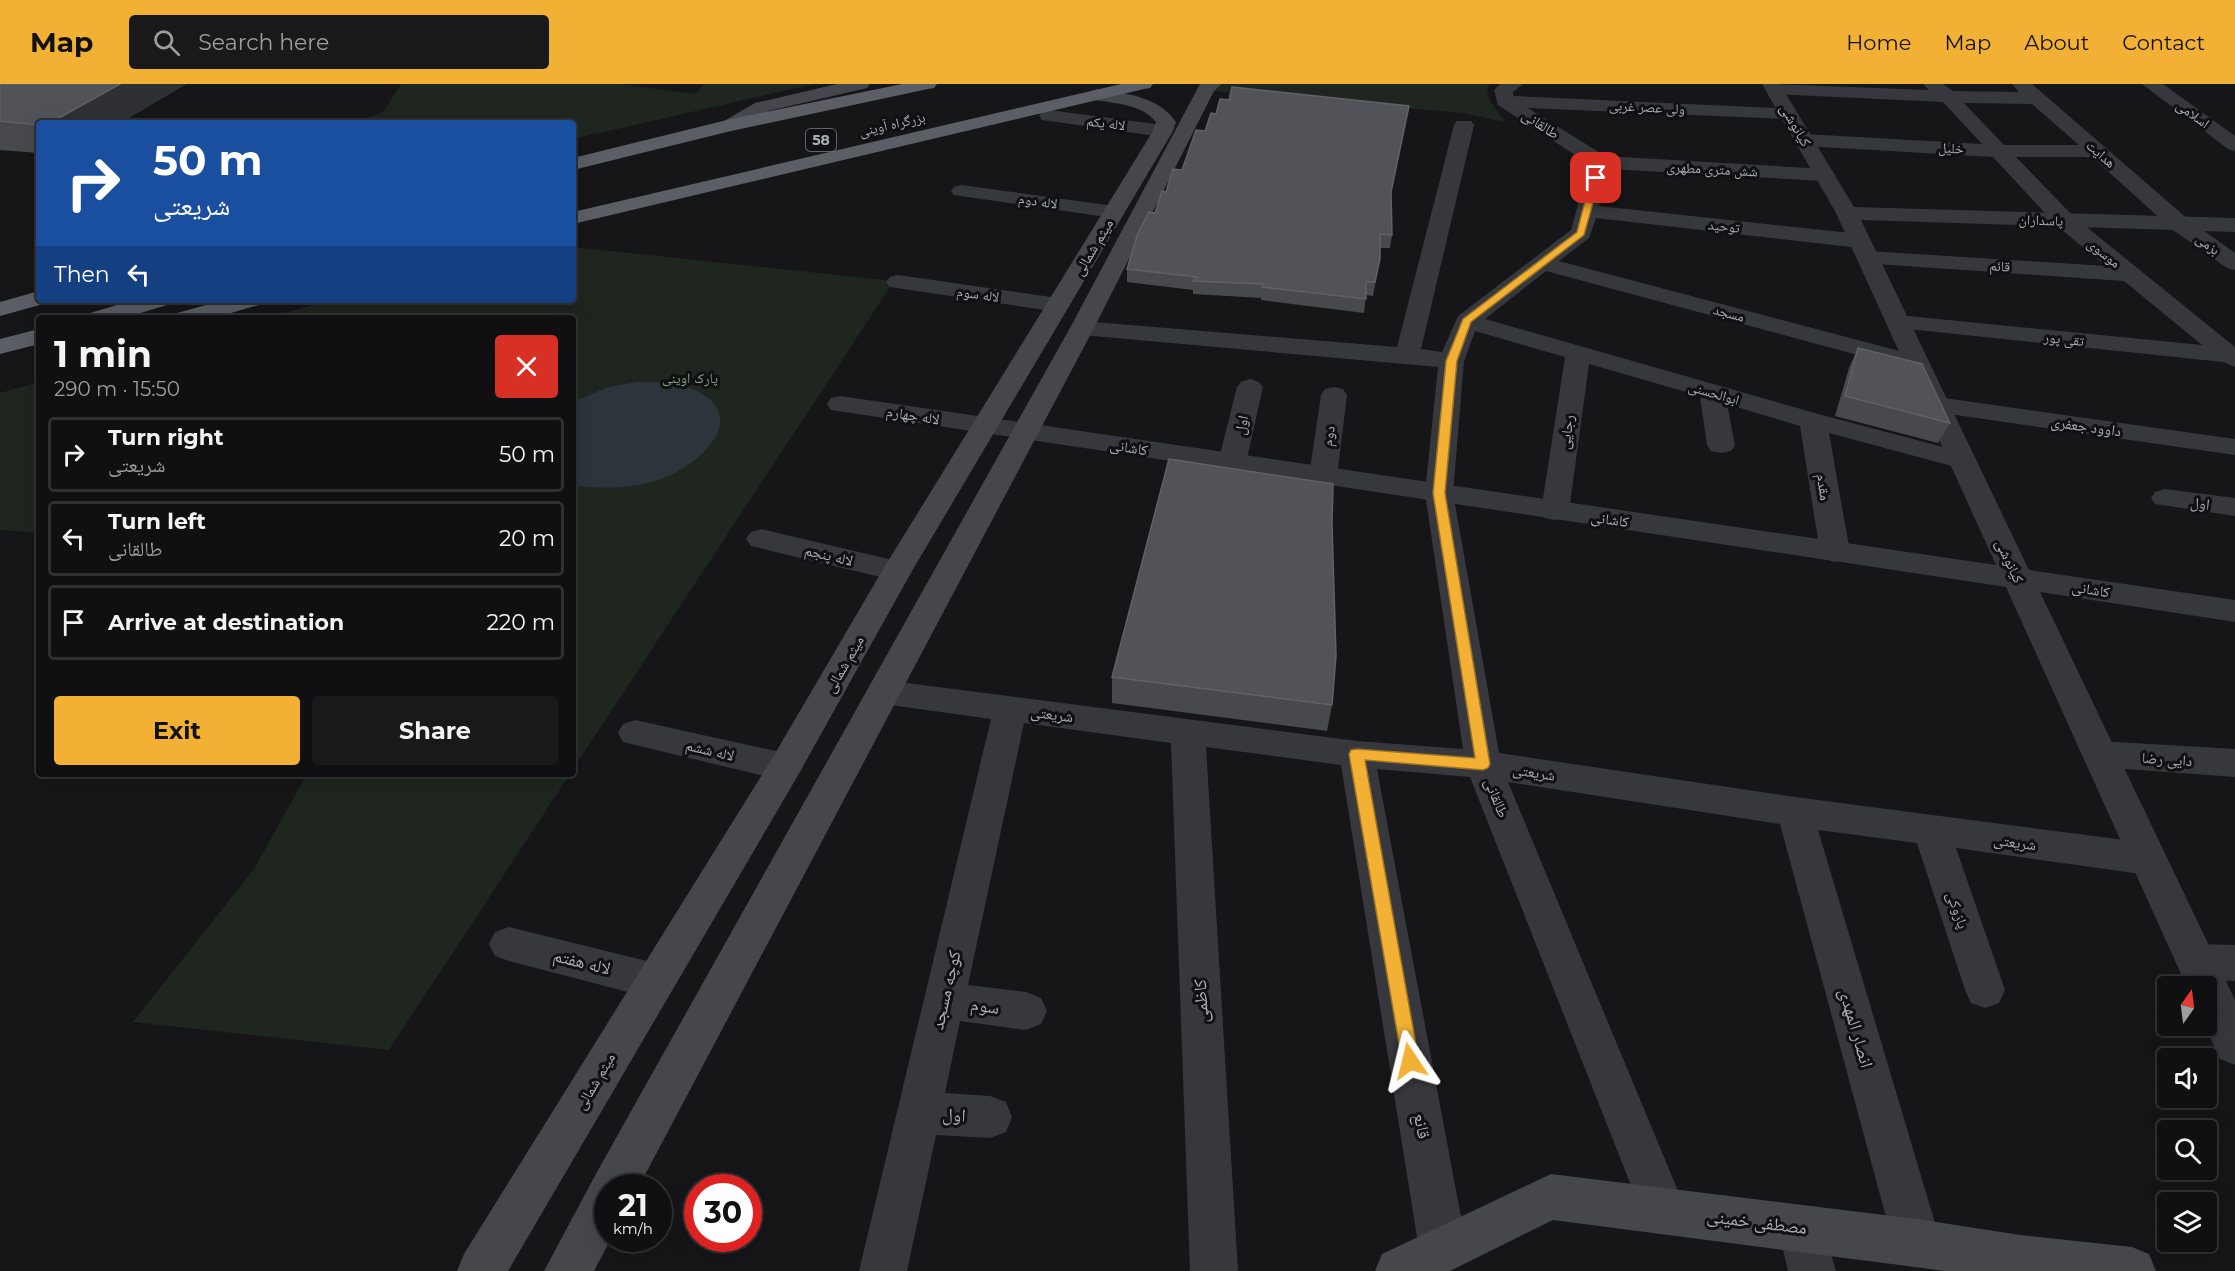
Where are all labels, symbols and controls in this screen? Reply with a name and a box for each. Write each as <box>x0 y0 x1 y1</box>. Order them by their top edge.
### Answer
search box <box>129 15 549 69</box>
text: Map <box>30 25 93 59</box>
icon: search <box>150 26 183 59</box>
text: Search here <box>198 29 329 56</box>
text: Home <box>1846 30 1911 55</box>
text: Map <box>1944 30 1991 55</box>
text: About <box>2024 30 2089 55</box>
text: Contact <box>2122 30 2205 55</box>
street label: ولی عصر غربی <box>1608 96 1686 118</box>
street label: اسلامی <box>2173 96 2213 132</box>
street label: کیانوشی <box>1775 100 1816 150</box>
street label: طالقانی <box>1518 105 1563 144</box>
street label: بزرگراه آوینی <box>857 108 927 140</box>
street label: لاله یکم <box>1086 112 1126 135</box>
road number: 58 <box>806 129 836 151</box>
text: 50 m <box>153 134 262 186</box>
street label: هدایت <box>2083 136 2119 172</box>
street label: خلیل <box>1938 138 1964 158</box>
icon: right <box>54 144 132 222</box>
pin <box>1570 152 1621 203</box>
street label: شش متری مطهری <box>1666 158 1758 180</box>
icon: arrive <box>1579 161 1612 194</box>
text: شریعتی <box>153 189 230 222</box>
street label: لاله دوم <box>1017 189 1059 214</box>
street label: پاسداران <box>2018 210 2064 230</box>
street label: میثم شمالی <box>1069 215 1118 279</box>
street label: توحید <box>1707 215 1741 237</box>
street label: بزمی <box>2192 229 2224 259</box>
street label: موسوی <box>2084 234 2124 272</box>
street label: قائم <box>1989 256 2011 277</box>
icon: left <box>122 258 155 291</box>
text: Then <box>54 261 110 288</box>
street label: لاله سوم <box>955 282 1000 307</box>
street label: مسجد <box>1711 300 1747 326</box>
street label: تقی پور <box>2042 328 2085 350</box>
text: 1 min <box>54 332 152 376</box>
button: close <box>495 335 558 398</box>
park label: پارک اوینی <box>662 369 718 387</box>
text: 290 m · 15:50 <box>54 377 180 401</box>
street label: ابوالحسنی <box>1686 377 1742 409</box>
street label: لاله چهارم <box>885 401 941 430</box>
street label: داوود جعفری <box>2049 412 2122 441</box>
street label: اول <box>1230 413 1253 437</box>
street label: رجایی <box>1554 413 1579 451</box>
text: Turn right <box>108 424 223 451</box>
street label: دوم <box>1317 424 1340 448</box>
street label: کاشانی <box>1109 435 1149 460</box>
icon: right <box>57 438 90 471</box>
text: 50 m <box>499 441 555 468</box>
text: شریعتی <box>108 453 165 477</box>
street label: مقدم <box>1812 472 1836 502</box>
street label: اول <box>2189 492 2211 515</box>
street label: کاشانی <box>1590 507 1630 532</box>
text: Turn left <box>108 508 206 535</box>
icon: left <box>57 522 90 555</box>
text: 20 m <box>499 525 555 552</box>
street label: کیانوشی <box>1991 536 2028 587</box>
text: طالقانی <box>108 537 163 561</box>
street label: لاله پنجم <box>803 540 855 571</box>
street label: کاشانی <box>2071 577 2111 602</box>
icon: arrive <box>57 606 90 639</box>
text: Arrive at destination <box>108 609 344 636</box>
text: 220 m <box>486 609 555 636</box>
street label: میثم شمالی <box>820 632 869 696</box>
button: Exit <box>54 696 300 765</box>
button: Share <box>312 696 558 765</box>
street label: شریعتی <box>1029 702 1075 727</box>
street label: لاله ششم <box>684 735 736 766</box>
street label: دایی رضا <box>2141 748 2193 771</box>
street label: شریعتی <box>1511 759 1557 786</box>
street label: طالقانی <box>1480 775 1514 821</box>
street label: شریعتی <box>1992 830 2038 855</box>
street label: پازوکی <box>1942 889 1973 932</box>
street label: لاله هفتم <box>551 944 613 981</box>
street label: کوچه مسجد <box>926 948 966 1032</box>
north arrow <box>2157 976 2217 1036</box>
map controls <box>2157 976 2217 1252</box>
street label: کاظمی <box>1189 978 1213 1023</box>
street label: انصار المهدی <box>1834 986 1878 1070</box>
street label: سوم <box>969 993 1001 1020</box>
position arrow <box>1378 1029 1442 1093</box>
button: sound <box>2157 1048 2217 1108</box>
street label: میثم شمالی <box>571 1049 620 1113</box>
street label: اول <box>942 1103 966 1127</box>
street label: قانع <box>1408 1111 1435 1141</box>
button: search <box>2157 1120 2217 1180</box>
speed limit sign: 30 <box>684 1174 762 1252</box>
text: 21 <box>618 1187 648 1224</box>
button: layers <box>2157 1192 2217 1252</box>
street label: مصطفی خمینی <box>1706 1205 1808 1239</box>
text: km/h <box>613 1219 653 1238</box>

